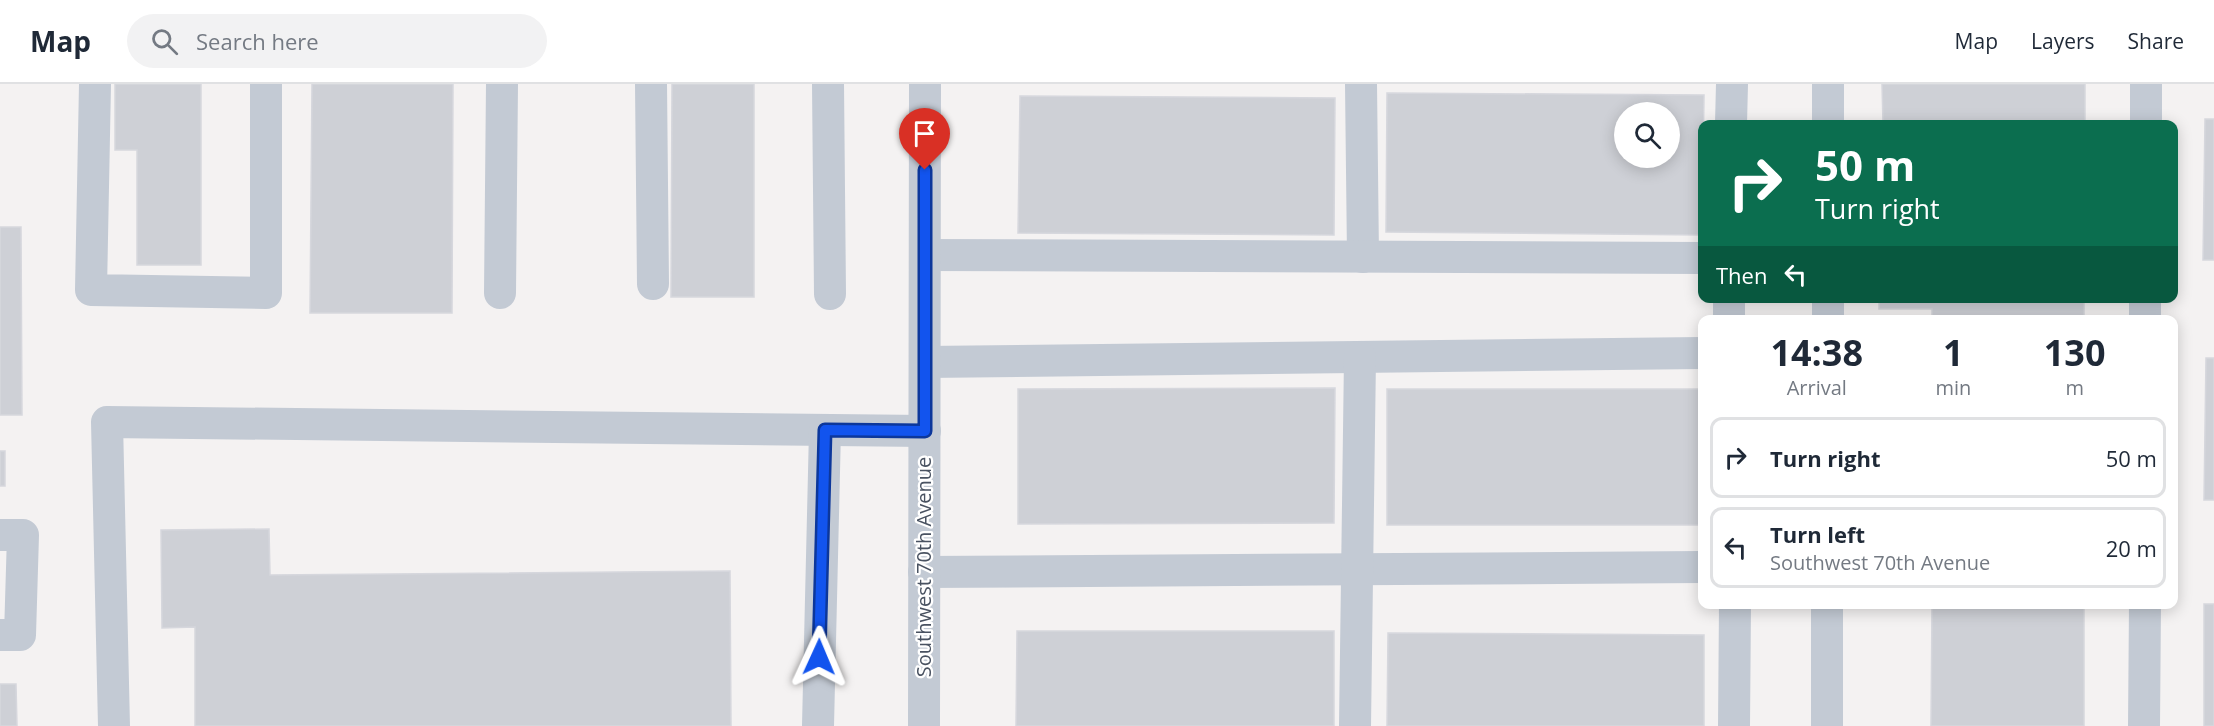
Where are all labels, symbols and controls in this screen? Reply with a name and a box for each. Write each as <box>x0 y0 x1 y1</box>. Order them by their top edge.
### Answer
search box <box>127 14 547 68</box>
text: Map <box>30 22 91 60</box>
icon: search <box>148 25 181 58</box>
text: Search here <box>196 26 319 56</box>
text: Map <box>1955 27 1998 55</box>
text: Layers <box>2031 27 2095 55</box>
text: Share <box>2128 27 2184 55</box>
map controls <box>1614 102 1680 168</box>
button: search <box>1614 102 1680 168</box>
pin <box>899 108 950 170</box>
icon: arrive <box>908 117 941 150</box>
text: 50 m <box>1815 136 1915 193</box>
icon: right <box>1716 144 1794 222</box>
text: Turn right <box>1815 190 1940 227</box>
icon: left <box>1779 258 1812 291</box>
text: Then <box>1716 260 1767 290</box>
text: 14:38 <box>1770 328 1863 377</box>
text: 1 <box>1943 328 1964 377</box>
text: 130 <box>2044 328 2106 377</box>
text: Arrival <box>1787 374 1847 401</box>
text: min <box>1935 374 1971 401</box>
text: m <box>2065 374 2084 401</box>
icon: right <box>1719 441 1752 474</box>
text: Turn right <box>1770 443 1881 473</box>
text: 50 m <box>2106 443 2157 473</box>
street label: Southwest 70th Avenue <box>910 457 937 677</box>
text: Turn left <box>1770 519 1865 549</box>
icon: left <box>1719 531 1752 564</box>
text: 20 m <box>2106 533 2157 563</box>
text: Southwest 70th Avenue <box>1770 549 1990 576</box>
position arrow <box>787 625 851 689</box>

